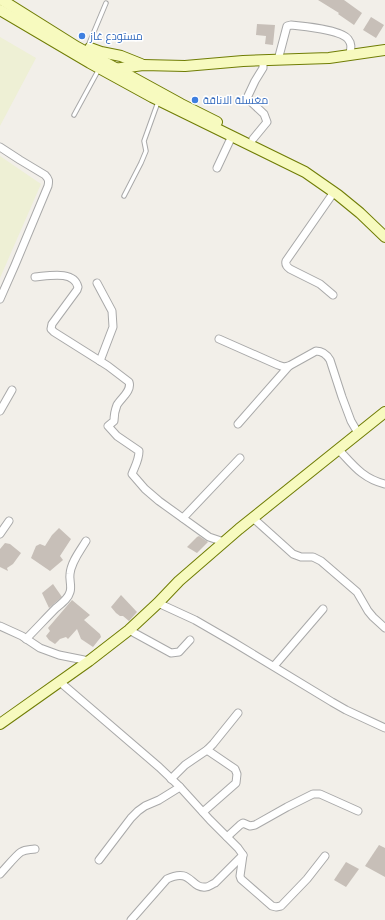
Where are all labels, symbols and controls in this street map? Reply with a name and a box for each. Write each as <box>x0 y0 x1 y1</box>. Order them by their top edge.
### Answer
place label: مستودع غاز <box>89 29 143 44</box>
marker: مستودع غاز <box>77 31 87 41</box>
place label: مغسلة الاناقة <box>203 93 268 106</box>
marker: مغسلة الاناقة <box>190 95 200 105</box>

